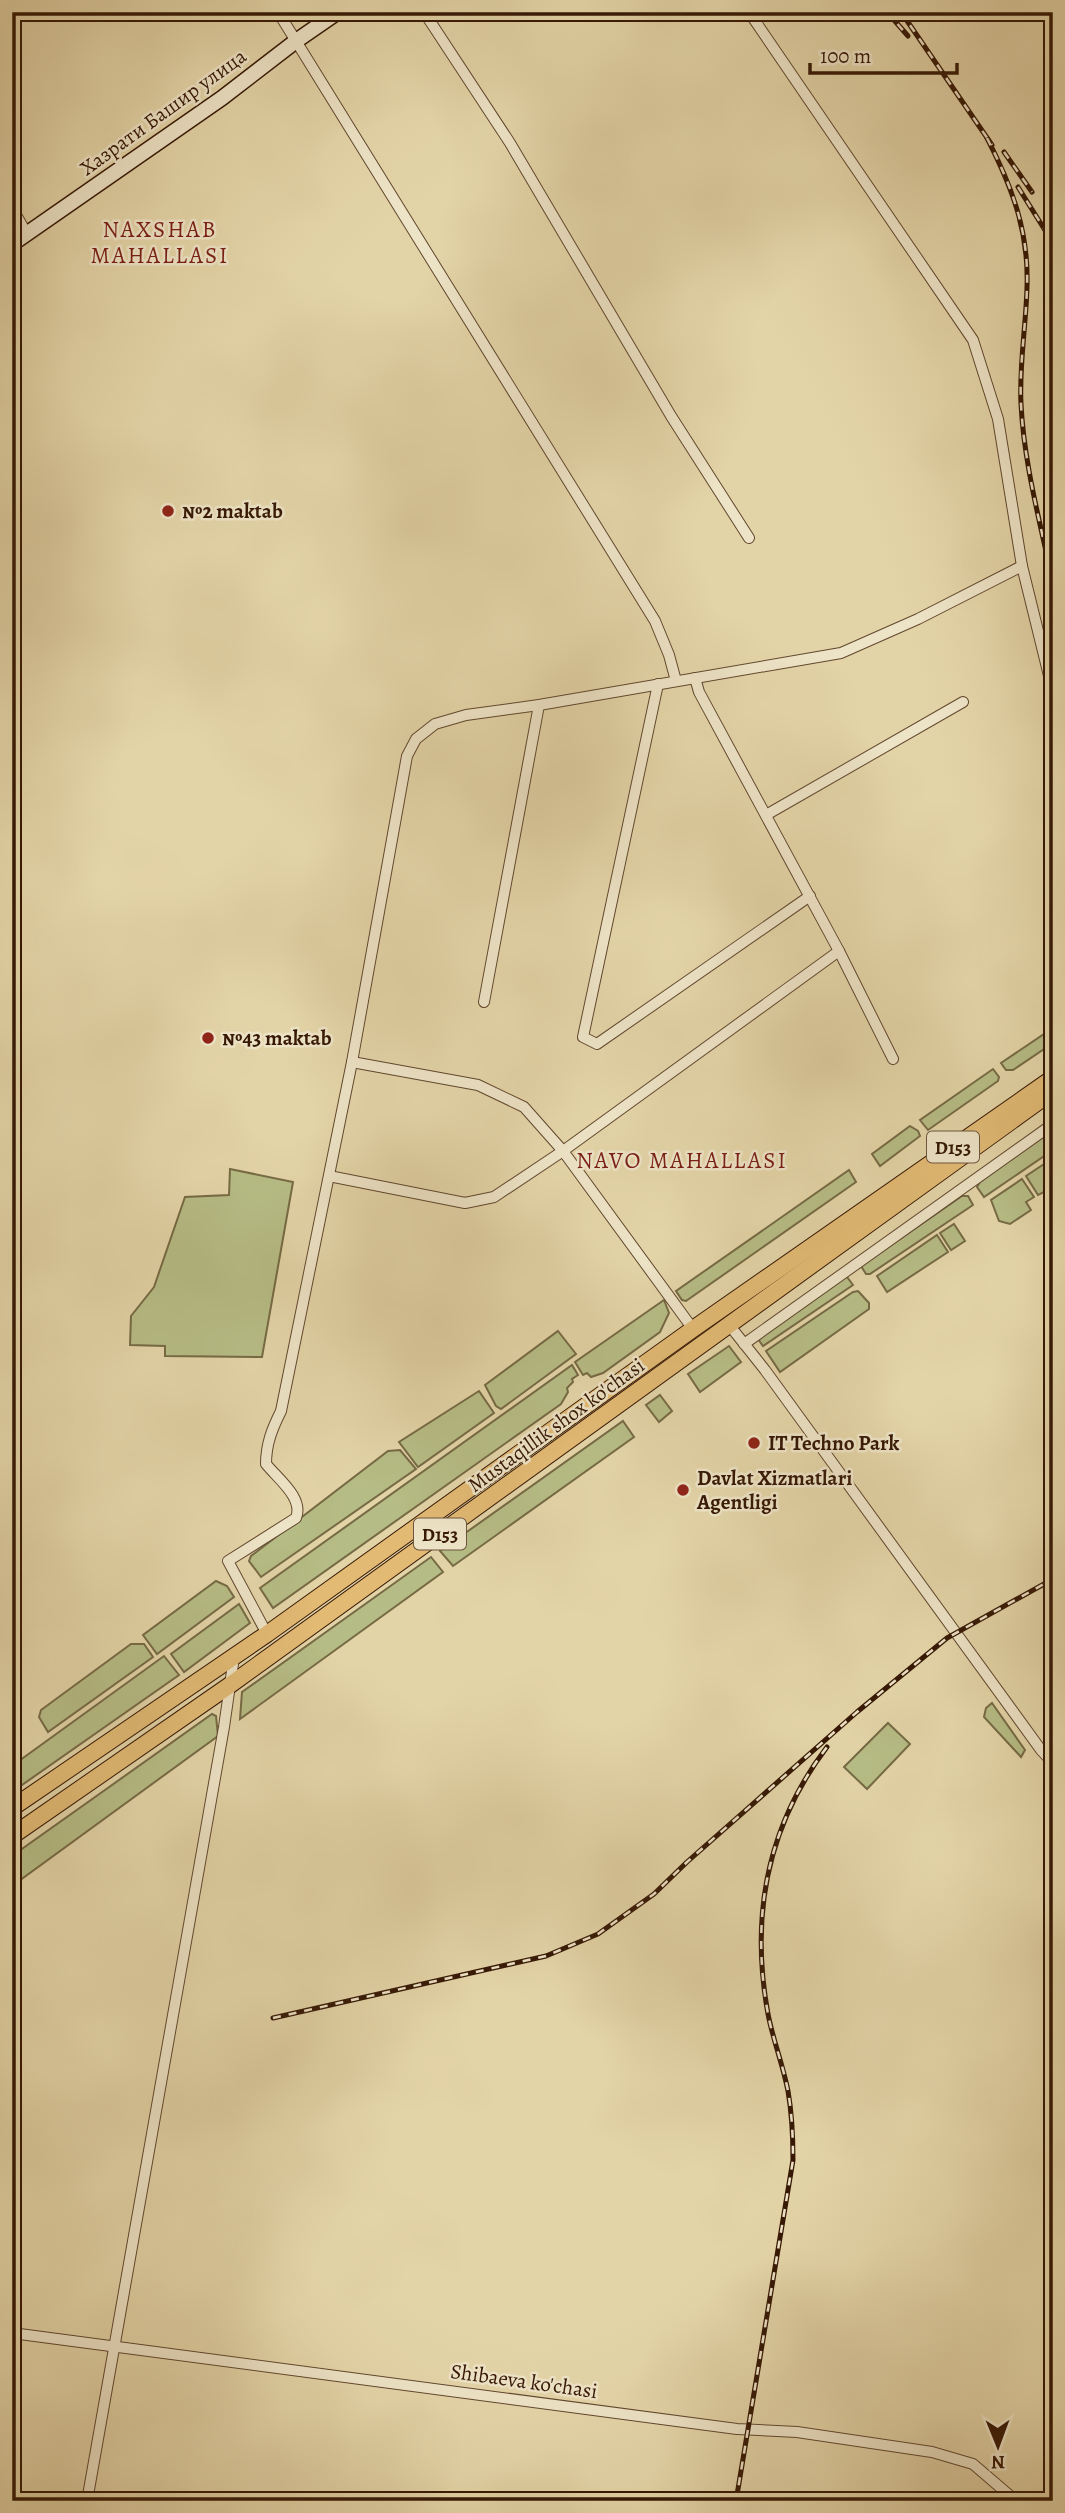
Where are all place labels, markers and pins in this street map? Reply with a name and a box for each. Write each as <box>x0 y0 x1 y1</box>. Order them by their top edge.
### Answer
place label: №2 maktab <box>182 497 283 525</box>
marker: №2 maktab <box>160 503 176 519</box>
place label: №43 maktab <box>222 1024 332 1052</box>
marker: №43 maktab <box>200 1030 216 1046</box>
place label: IT Techno Park <box>768 1429 900 1457</box>
marker: IT Techno Park <box>746 1435 762 1451</box>
place label: Davlat Xizmatlari Agentligi <box>696 1464 852 1516</box>
marker: Davlat Xizmatlari Agentligi <box>675 1482 691 1498</box>

